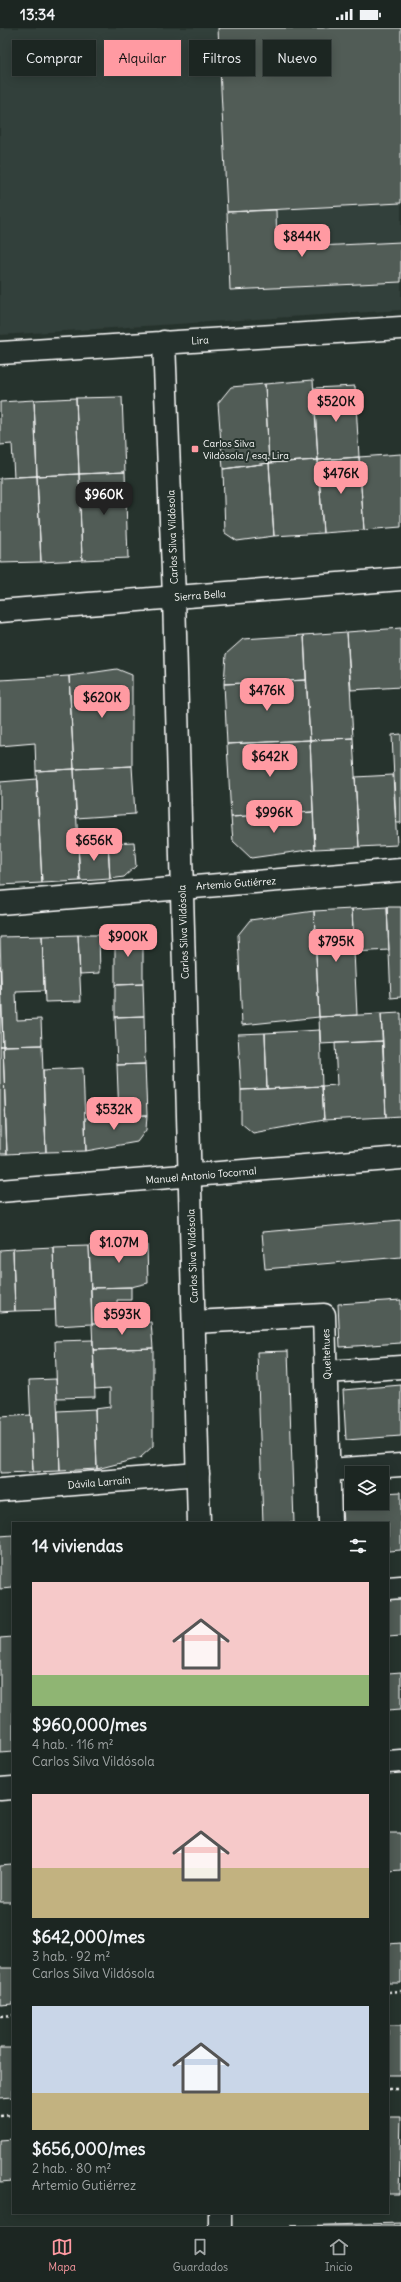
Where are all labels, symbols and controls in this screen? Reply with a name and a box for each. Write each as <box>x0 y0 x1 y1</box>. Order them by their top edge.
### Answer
text: 13:34 <box>20 5 55 24</box>
chip: Comprar <box>12 40 96 76</box>
chip: Alquilar <box>104 40 181 76</box>
chip: Filtros <box>189 40 255 76</box>
chip: Nuevo <box>263 40 331 76</box>
pin: $844K <box>274 224 330 258</box>
text: $844K <box>283 228 321 245</box>
street label: Lira <box>191 333 209 348</box>
pin: $520K <box>308 389 364 423</box>
text: $520K <box>317 393 355 410</box>
place label: Carlos Silva Vildósola / esq. Lira <box>203 437 289 462</box>
marker: Carlos Silva Vildósola / esq. Lira <box>190 444 200 454</box>
pin: $476K <box>313 461 369 495</box>
text: $476K <box>323 465 359 482</box>
pin: $960K <box>76 482 132 516</box>
text: $960K <box>85 486 123 503</box>
street label: Carlos Silva Vildósola <box>164 489 181 584</box>
street label: Sierra Bella <box>174 587 226 604</box>
pin: $476K <box>239 678 295 712</box>
text: $476K <box>249 682 285 699</box>
pin: $620K <box>74 685 130 719</box>
text: $620K <box>83 689 121 706</box>
pin: $642K <box>242 744 298 778</box>
text: $642K <box>251 748 289 765</box>
pin: $996K <box>246 800 302 834</box>
text: $996K <box>255 804 293 821</box>
pin: $656K <box>66 828 122 862</box>
text: $656K <box>75 832 113 849</box>
street label: Artemio Gutiérrez <box>196 874 277 893</box>
street label: Carlos Silva Vildósola <box>175 884 192 979</box>
pin: $900K <box>100 924 156 958</box>
text: $900K <box>108 928 148 945</box>
pin: $795K <box>308 929 364 963</box>
text: $795K <box>318 933 354 950</box>
pin: $532K <box>86 1097 142 1131</box>
text: $532K <box>95 1101 133 1118</box>
street label: Manuel Antonio Tocornal <box>145 1164 257 1187</box>
street label: Carlos Silva Vildósola <box>184 1208 201 1303</box>
pin: $1.07M <box>86 1230 152 1264</box>
text: $1.07M <box>99 1234 139 1251</box>
pin: $593K <box>94 1302 150 1336</box>
text: $593K <box>103 1306 141 1323</box>
street label: Queltehues <box>319 1328 334 1380</box>
map controls <box>345 1466 389 1510</box>
button: layers <box>345 1466 389 1510</box>
street label: Dávila Larraín <box>67 1473 131 1492</box>
text: 14 viviendas <box>32 1535 123 1557</box>
icon: filters <box>347 1535 369 1557</box>
icon: home <box>165 1608 237 1680</box>
text: $960,000/mes <box>32 1714 147 1736</box>
text: 4 hab. · 116 m² <box>32 1736 114 1753</box>
text: Carlos Silva Vildósola <box>32 1753 155 1770</box>
icon: home <box>165 1820 237 1892</box>
text: $642,000/mes <box>32 1926 145 1948</box>
text: 3 hab. · 92 m² <box>32 1948 110 1965</box>
text: Carlos Silva Vildósola <box>32 1965 155 1982</box>
icon: home <box>165 2032 237 2104</box>
text: $656,000/mes <box>32 2138 146 2160</box>
text: 2 hab. · 80 m² <box>32 2160 111 2177</box>
text: Artemio Gutiérrez <box>32 2177 136 2194</box>
tab: Mapa <box>48 2236 76 2274</box>
tab: Guardados <box>173 2236 228 2274</box>
tab: Inicio <box>325 2236 353 2274</box>

